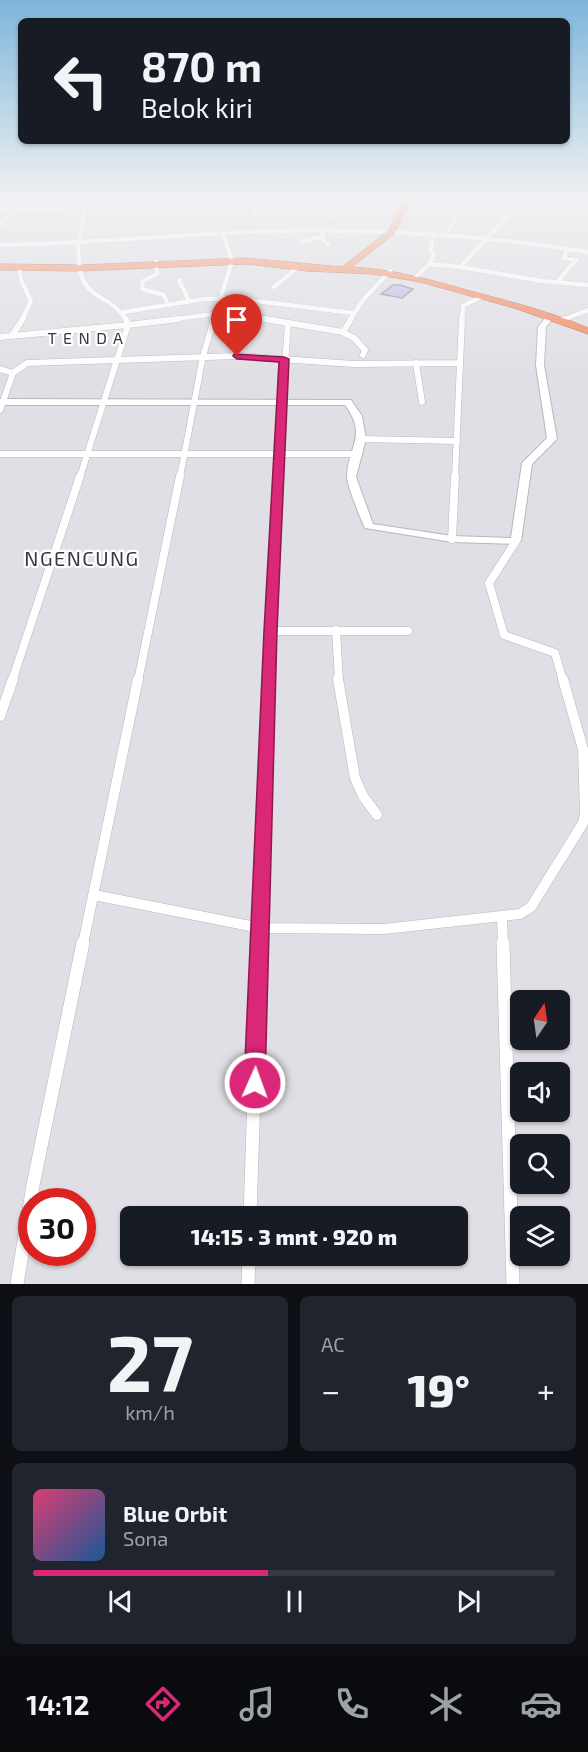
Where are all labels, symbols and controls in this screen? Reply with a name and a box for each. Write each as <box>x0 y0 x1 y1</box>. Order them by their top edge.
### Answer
text: 870 m <box>141 40 262 90</box>
icon: left <box>42 42 120 120</box>
text: Belok kiri <box>141 91 253 123</box>
pin <box>211 294 262 356</box>
icon: arrive <box>220 303 253 336</box>
district label: T E N D A <box>47 328 125 347</box>
district label: NGENCUNG <box>24 546 140 570</box>
north arrow <box>510 990 570 1050</box>
map controls <box>510 990 570 1266</box>
position arrow <box>223 1051 287 1115</box>
button: sound <box>510 1062 570 1122</box>
button: search <box>510 1134 570 1194</box>
speed limit sign: 30 <box>18 1188 96 1266</box>
button: layers <box>510 1206 570 1266</box>
text: 14:15 · 3 mnt · 920 m <box>191 1223 397 1249</box>
text: 27 <box>107 1314 193 1408</box>
text: AC <box>321 1332 345 1356</box>
text: 19° <box>407 1362 470 1416</box>
text: − <box>321 1370 340 1410</box>
text: + <box>537 1370 555 1410</box>
text: km/h <box>125 1400 175 1424</box>
text: Blue Orbit <box>123 1500 227 1526</box>
text: Sona <box>123 1526 168 1550</box>
icon: previous <box>104 1585 137 1618</box>
icon: pause <box>278 1585 311 1618</box>
icon: next <box>452 1585 485 1618</box>
icon: directions <box>142 1683 184 1725</box>
icon: music <box>236 1683 278 1725</box>
icon: phone <box>331 1683 373 1725</box>
icon: climate <box>425 1683 467 1725</box>
icon: car <box>520 1683 562 1725</box>
text: 14:12 <box>26 1688 89 1720</box>

